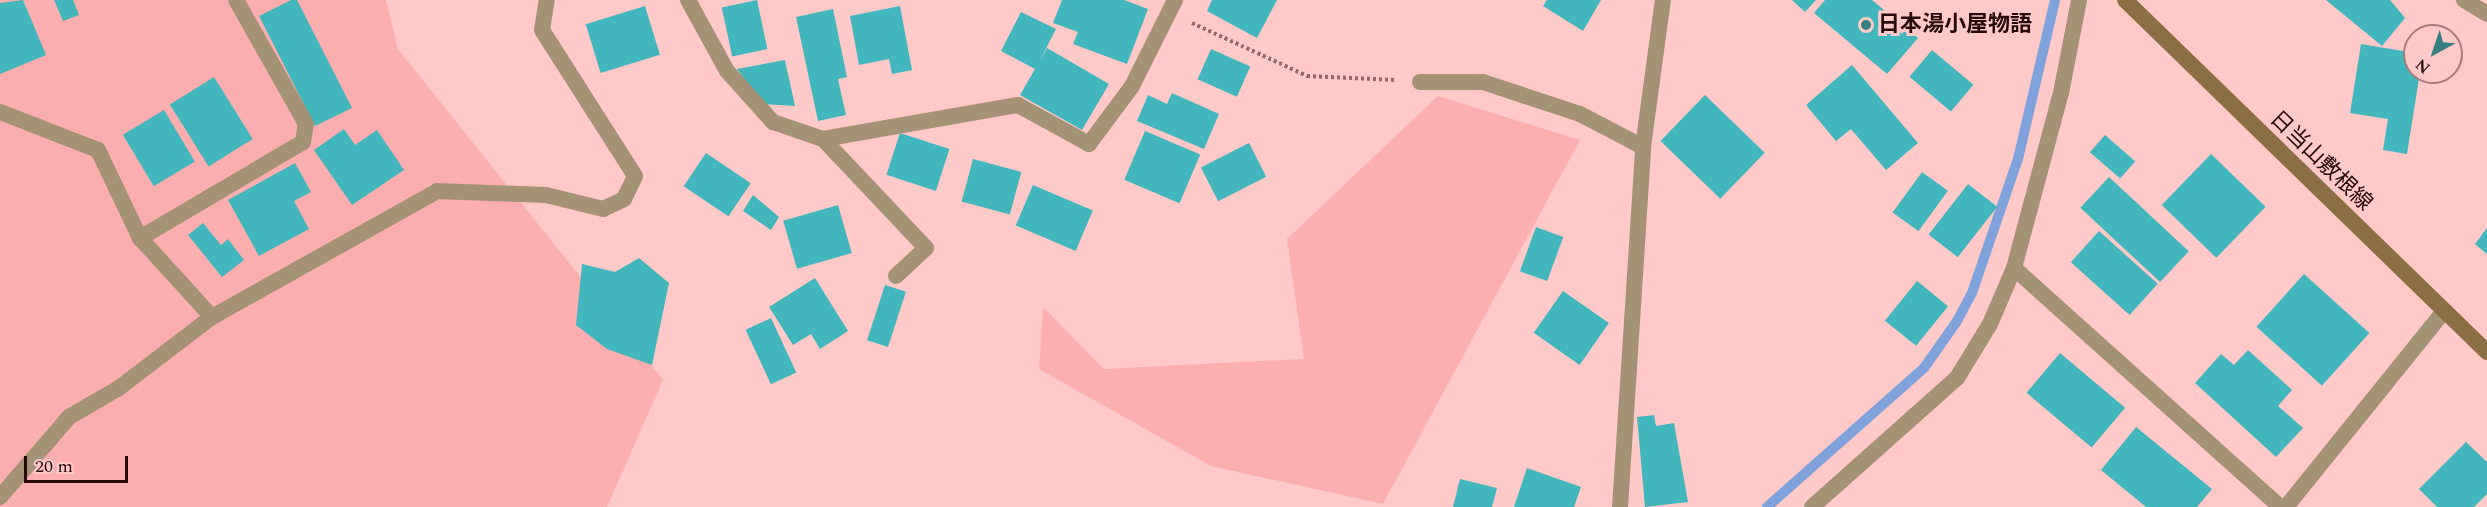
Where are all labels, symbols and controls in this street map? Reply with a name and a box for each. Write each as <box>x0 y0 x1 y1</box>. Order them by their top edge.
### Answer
place label: 日本湯小屋物語 <box>1878 12 2032 38</box>
marker: 日本湯小屋物語 <box>1859 18 1873 32</box>
north arrow <box>2403 24 2463 84</box>
text: N <box>2410 53 2435 80</box>
street label: 日当山敷根線 <box>2264 106 2378 216</box>
scale bar <box>27 444 130 482</box>
text: 20 m <box>35 453 73 480</box>

